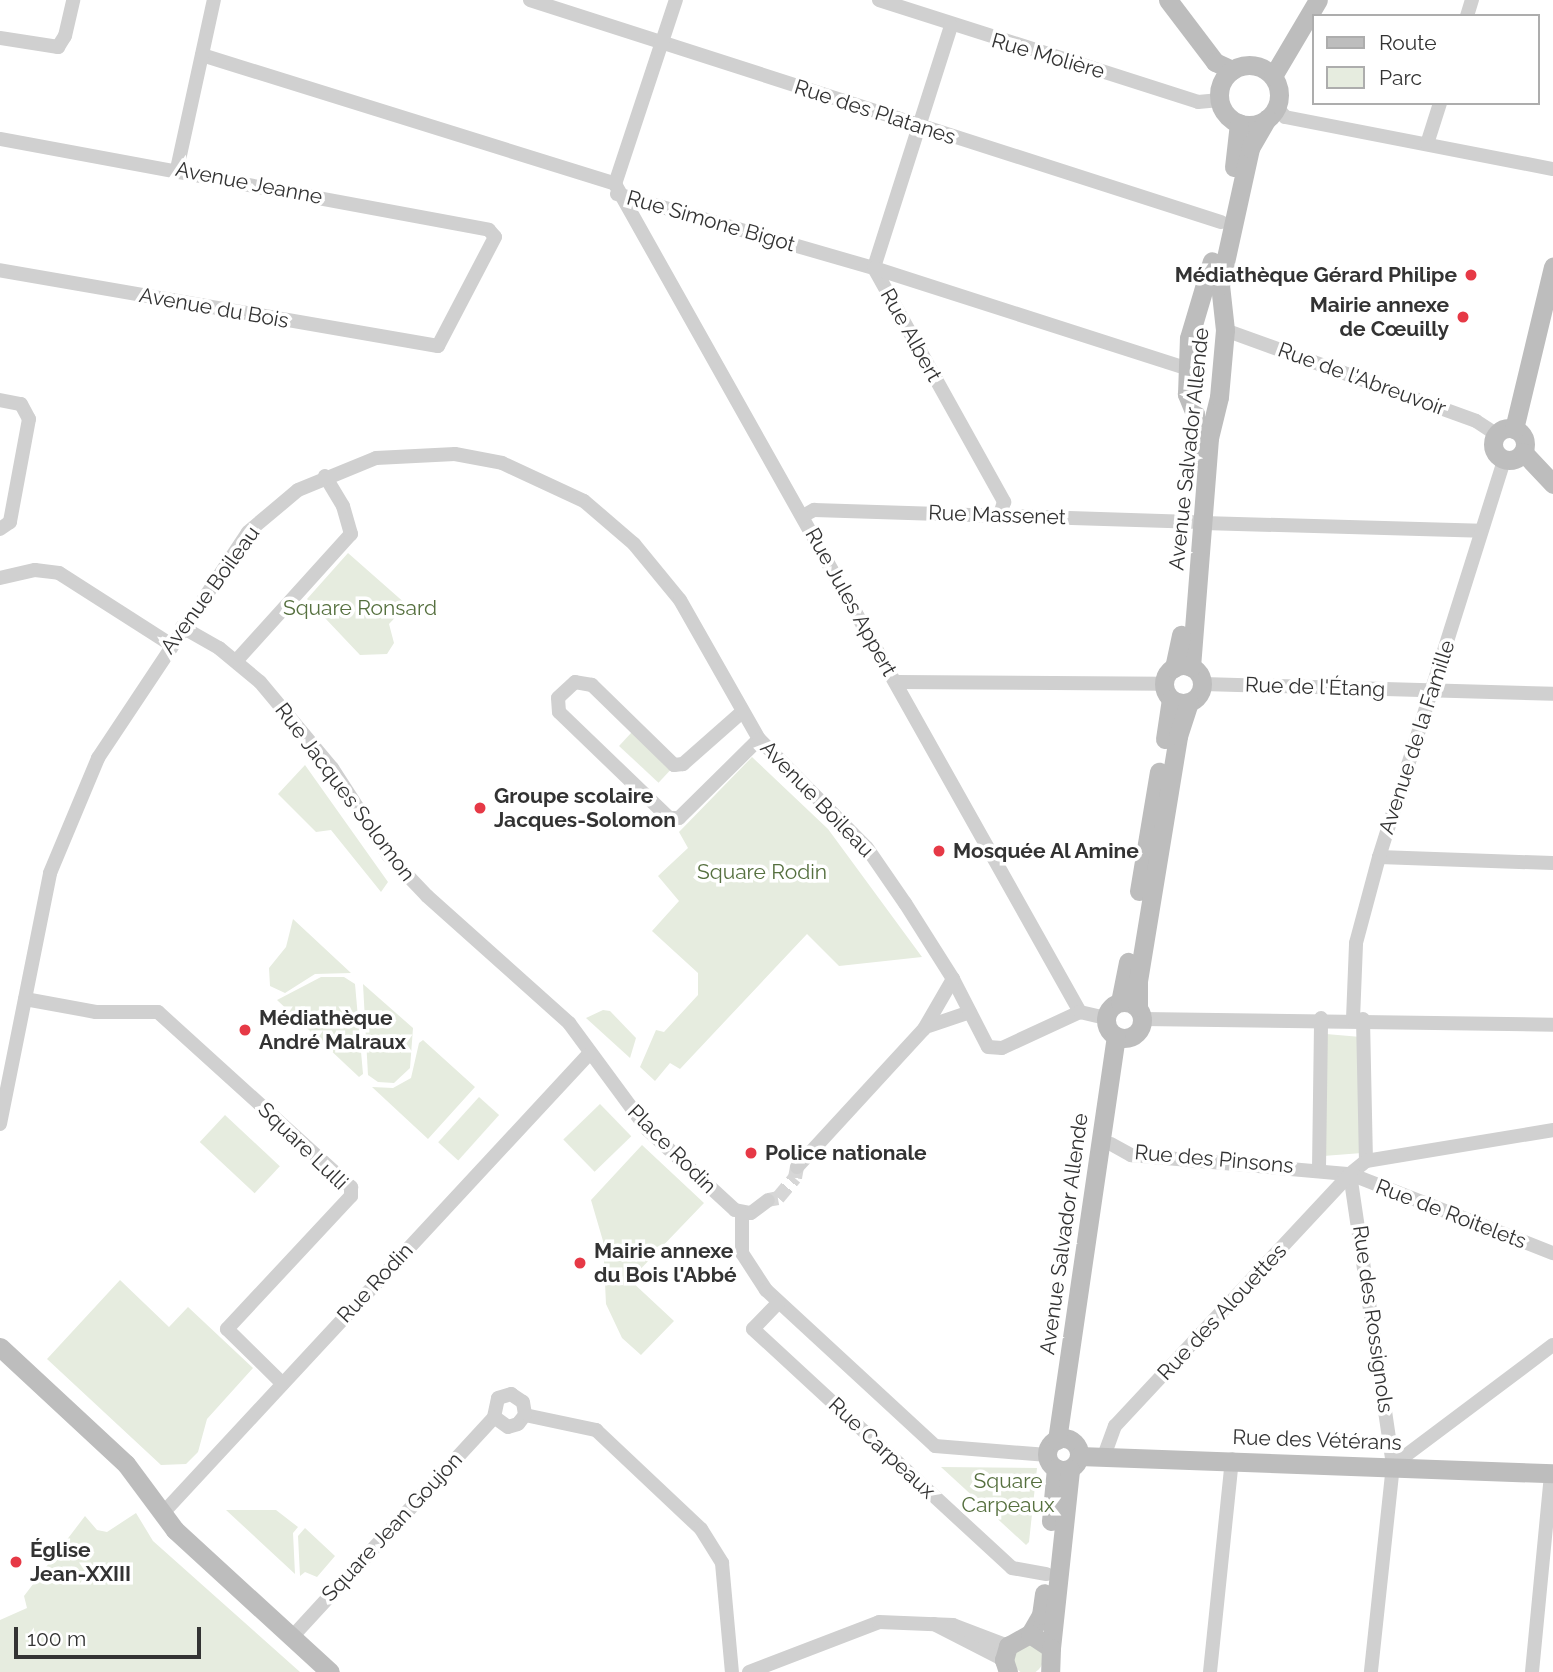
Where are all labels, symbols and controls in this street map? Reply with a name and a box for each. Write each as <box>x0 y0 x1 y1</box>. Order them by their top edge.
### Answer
legend <box>1312 14 1539 105</box>
street label: Rue Molière <box>989 28 1107 84</box>
text: Route <box>1379 30 1437 55</box>
text: Parc <box>1379 65 1422 90</box>
street label: Rue des Platanes <box>791 74 959 150</box>
street label: Avenue Jeanne <box>173 156 325 210</box>
street label: Rue Simone Bigot <box>624 185 798 257</box>
place label: Médiathèque Gérard Philipe <box>1175 262 1457 288</box>
marker: Médiathèque Gérard Philipe <box>1463 267 1479 283</box>
street label: Avenue du Bois <box>137 282 291 334</box>
street label: Rue Albert <box>875 284 947 386</box>
place label: Mairie annexe de Cœuilly <box>1310 292 1449 342</box>
marker: Mairie annexe de Cœuilly <box>1455 309 1471 325</box>
street label: Avenue Salvador Allende <box>1164 326 1214 572</box>
street label: Rue de l'Abreuvoir <box>1275 337 1449 421</box>
street label: Rue Massenet <box>928 500 1066 530</box>
street label: Avenue Boileau <box>155 521 265 659</box>
street label: Rue Jules Appert <box>800 523 902 681</box>
park label: Square Ronsard <box>283 595 437 621</box>
street label: Avenue de la Famille <box>1374 637 1460 837</box>
street label: Rue de l'Étang <box>1244 672 1386 702</box>
street label: Rue Jacques Solomon <box>270 698 420 886</box>
street label: Avenue Boileau <box>755 736 879 862</box>
place label: Groupe scolaire Jacques-Solomon <box>494 783 676 833</box>
marker: Groupe scolaire Jacques-Solomon <box>472 800 488 816</box>
place label: Mosquée Al Amine <box>953 838 1141 864</box>
marker: Mosquée Al Amine <box>931 843 947 859</box>
park label: Square Rodin <box>697 859 827 885</box>
place label: Médiathèque André Malraux <box>259 1005 406 1055</box>
marker: Médiathèque André Malraux <box>237 1022 253 1038</box>
street label: Square Lulli <box>253 1097 353 1195</box>
street label: Place Rodin <box>622 1099 722 1199</box>
street label: Avenue Salvador Allende <box>1034 1111 1094 1357</box>
street label: Rue des Pinsons <box>1133 1139 1295 1179</box>
place label: Police nationale <box>765 1140 927 1166</box>
marker: Police nationale <box>743 1145 759 1161</box>
street label: Rue de Roitelets <box>1372 1174 1530 1254</box>
street label: Rue des Rossignols <box>1347 1224 1399 1414</box>
street label: Rue Rodin <box>332 1238 418 1328</box>
place label: Mairie annexe du Bois l'Abbé <box>594 1238 737 1288</box>
street label: Rue des Alouettes <box>1152 1238 1292 1386</box>
marker: Mairie annexe du Bois l'Abbé <box>572 1255 588 1271</box>
street label: Rue Carpeaux <box>823 1392 941 1504</box>
street label: Rue des Vétérans <box>1232 1424 1402 1456</box>
street label: Square Jean Goujon <box>316 1447 468 1607</box>
park label: Square Carpeaux <box>961 1468 1055 1518</box>
place label: Église Jean-XXIII <box>30 1537 131 1587</box>
marker: Église Jean-XXIII <box>8 1554 24 1570</box>
scale bar <box>18 1612 205 1656</box>
text: 100 m <box>27 1626 86 1651</box>

